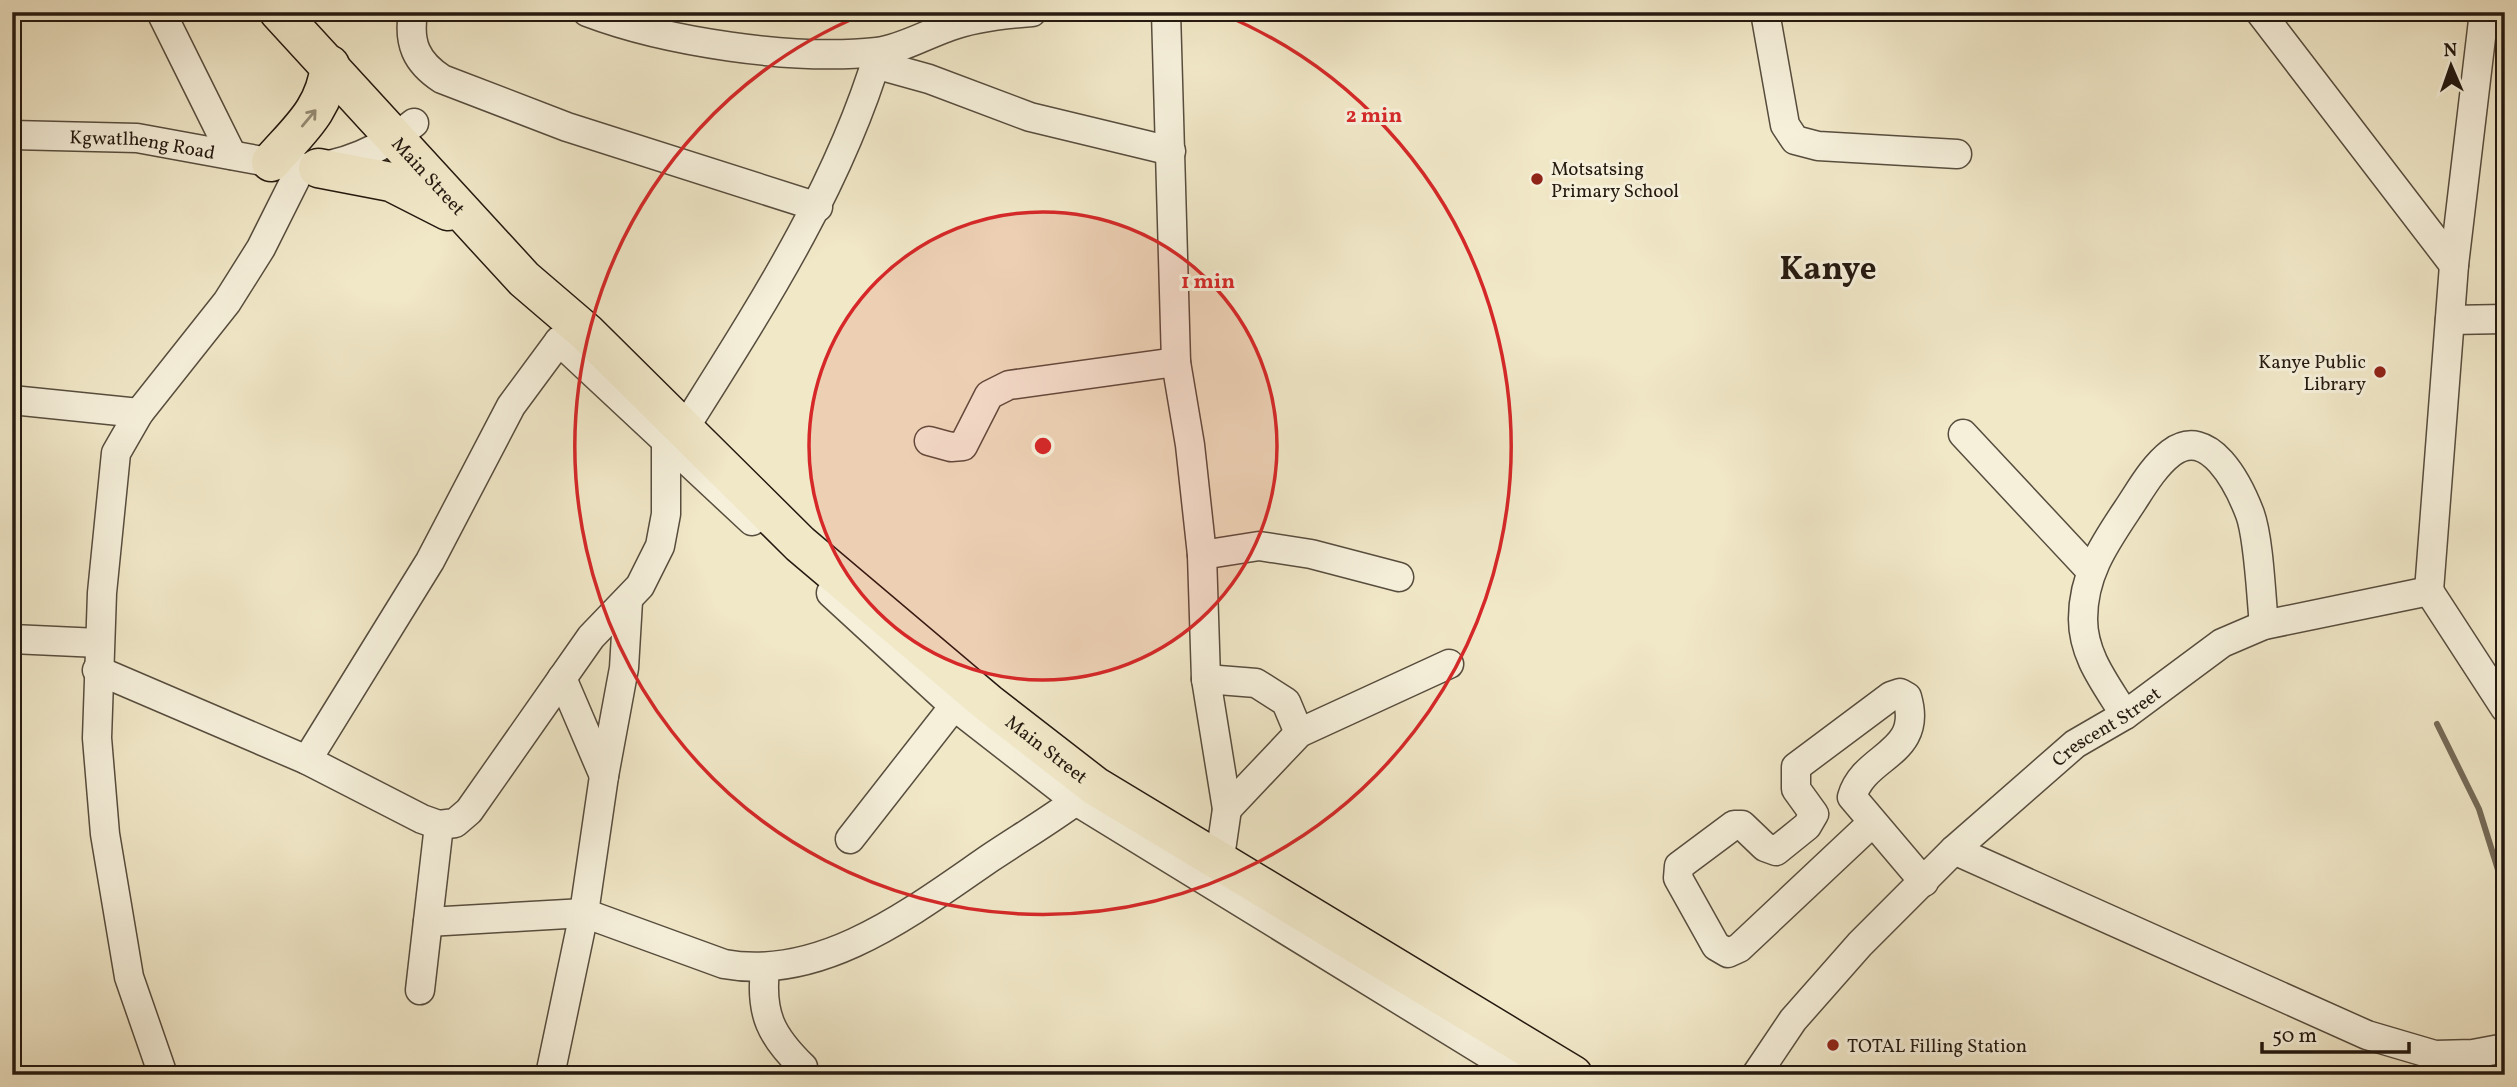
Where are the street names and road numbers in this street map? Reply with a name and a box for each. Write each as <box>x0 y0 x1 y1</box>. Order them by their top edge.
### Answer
street label: Kgwatlheng Road <box>69 125 217 167</box>
street label: Main Street <box>385 132 471 222</box>
street label: Crescent Street <box>2047 681 2167 774</box>
street label: Main Street <box>999 710 1093 791</box>

